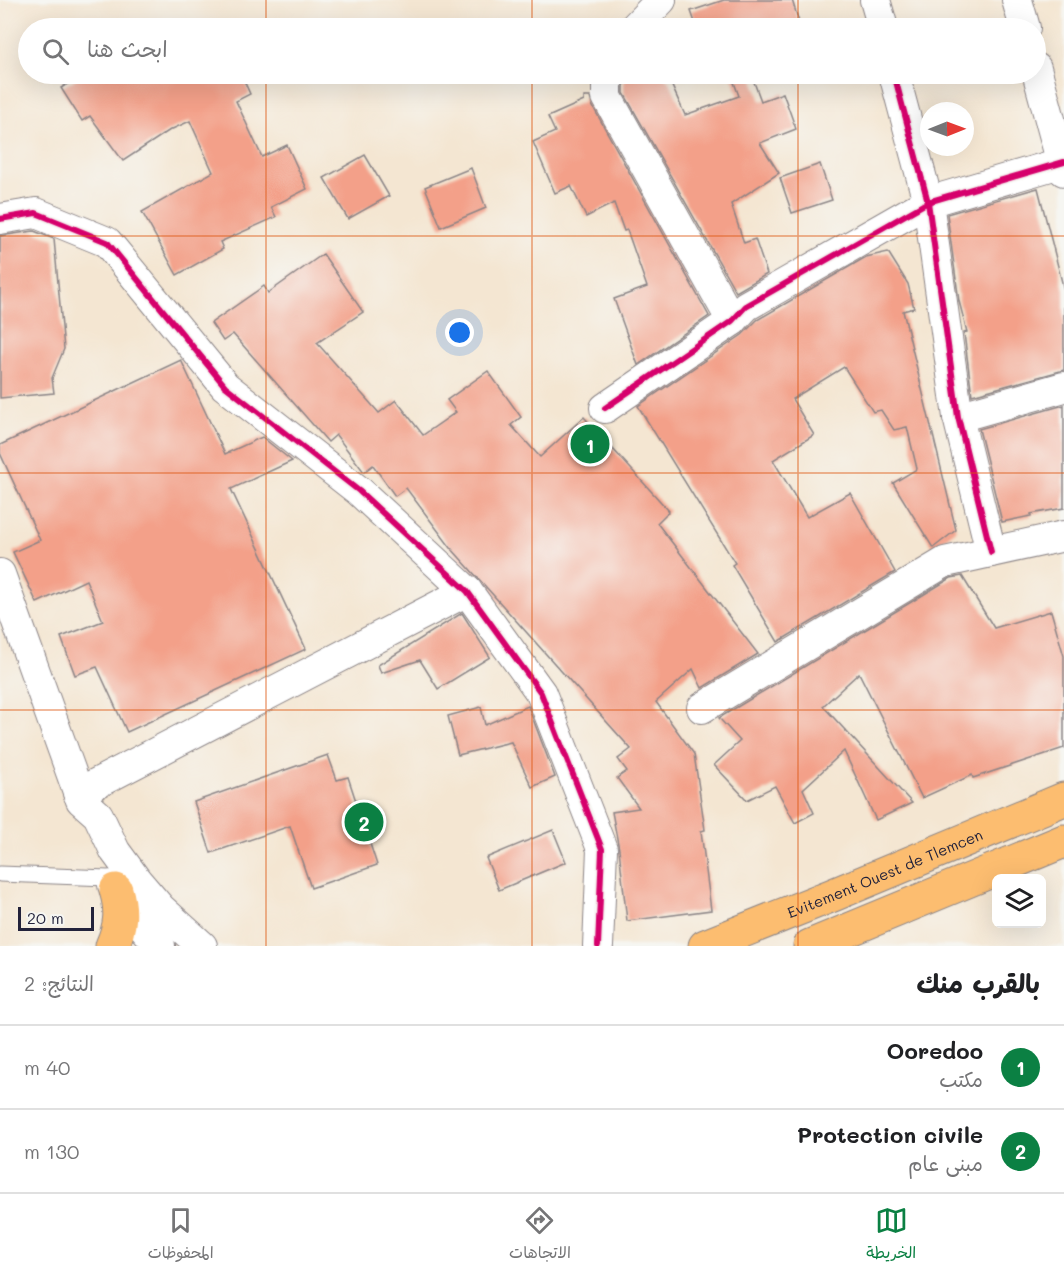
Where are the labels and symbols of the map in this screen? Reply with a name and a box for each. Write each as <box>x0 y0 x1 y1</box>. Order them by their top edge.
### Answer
north arrow <box>920 102 974 156</box>
your location <box>445 318 474 347</box>
pin: 1 <box>570 422 610 466</box>
pin: 2 <box>344 800 384 844</box>
street label: Evitement Ouest de Tlemcen <box>784 824 986 922</box>
scale bar <box>18 904 94 932</box>

